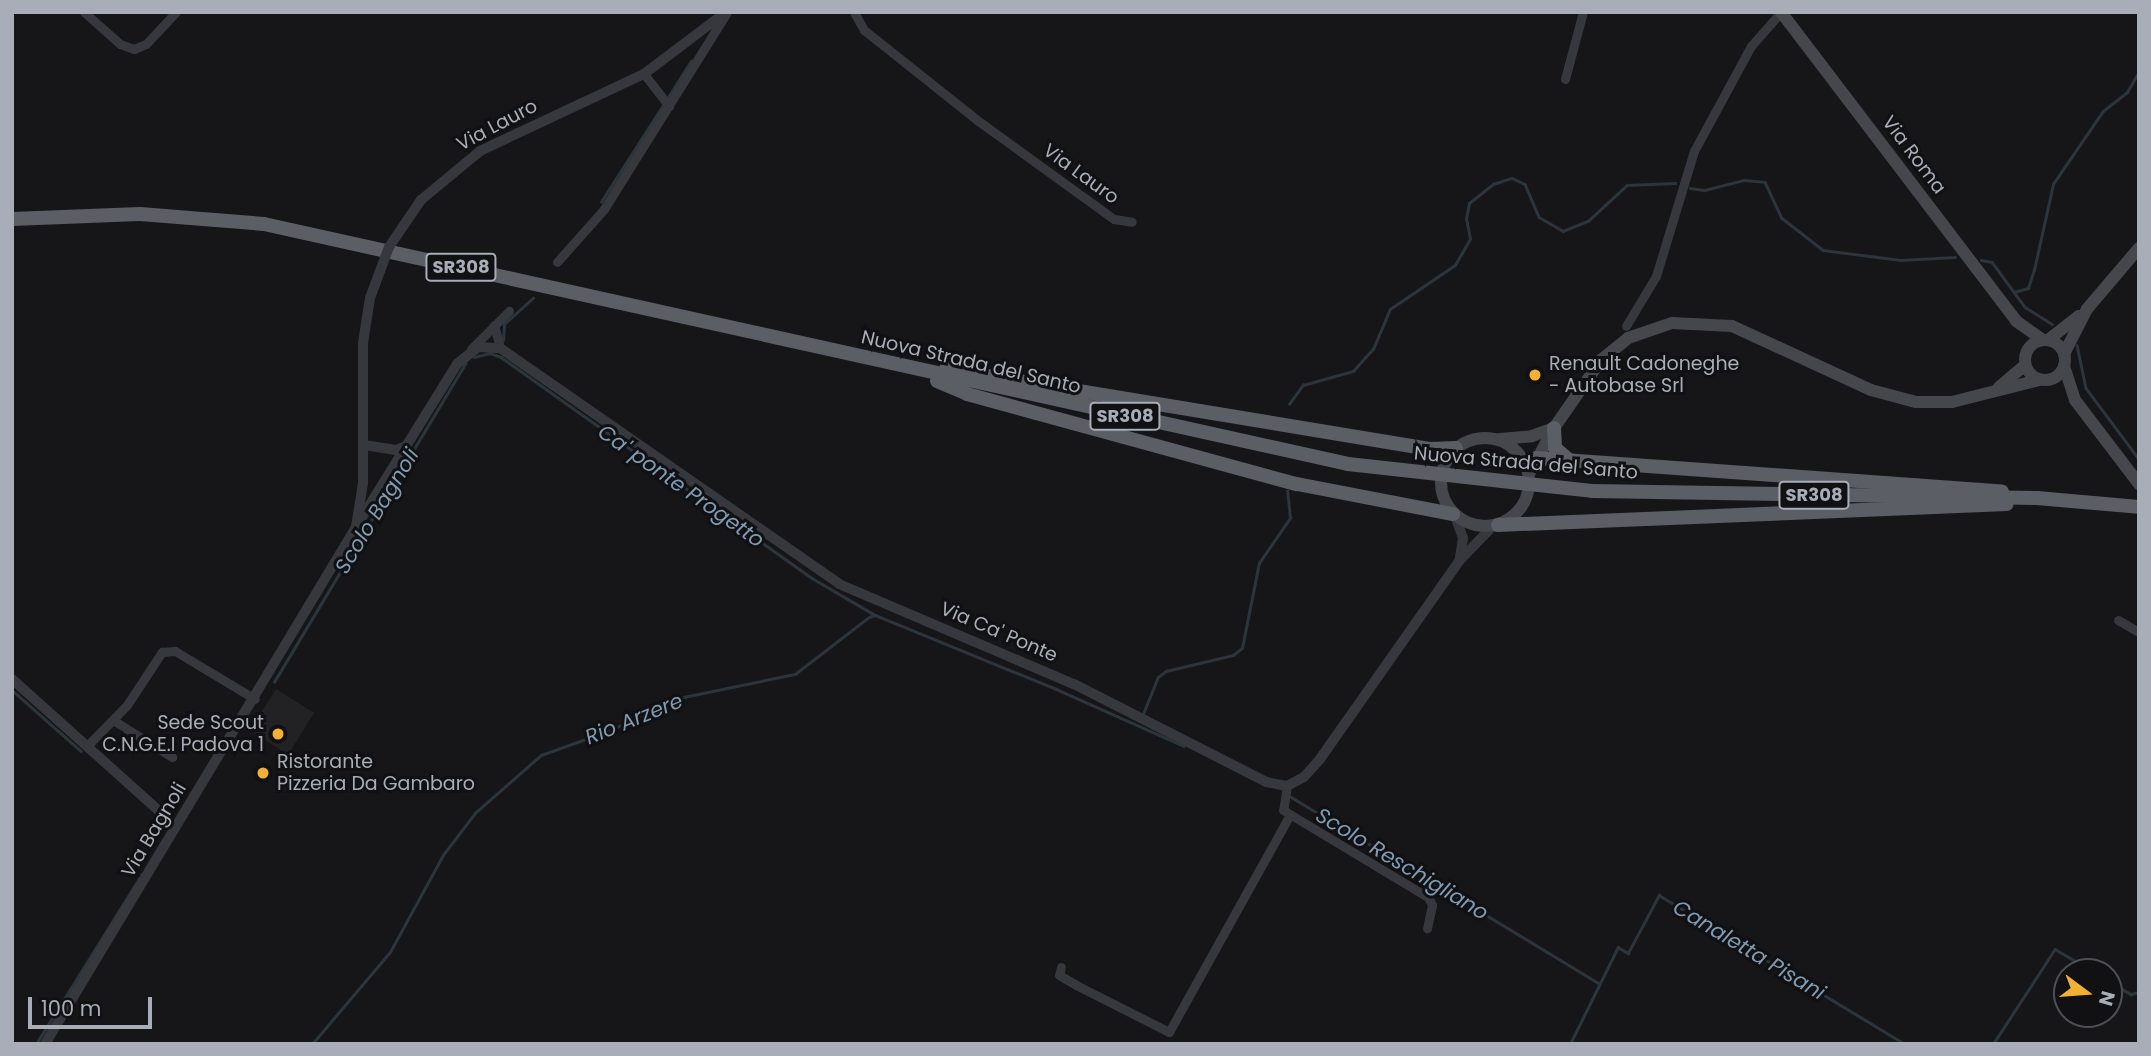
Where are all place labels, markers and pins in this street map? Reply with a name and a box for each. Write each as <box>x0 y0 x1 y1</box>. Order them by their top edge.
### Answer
place label: Renault Cadoneghe - Autobase Srl <box>1549 353 1739 397</box>
marker: Renault Cadoneghe - Autobase Srl <box>1527 367 1543 383</box>
place label: Sede Scout C.N.G.E.I Padova 1 <box>102 712 264 756</box>
marker: Sede Scout C.N.G.E.I Padova 1 <box>270 726 286 742</box>
place label: Ristorante Pizzeria Da Gambaro <box>277 751 475 795</box>
marker: Ristorante Pizzeria Da Gambaro <box>255 765 271 781</box>

